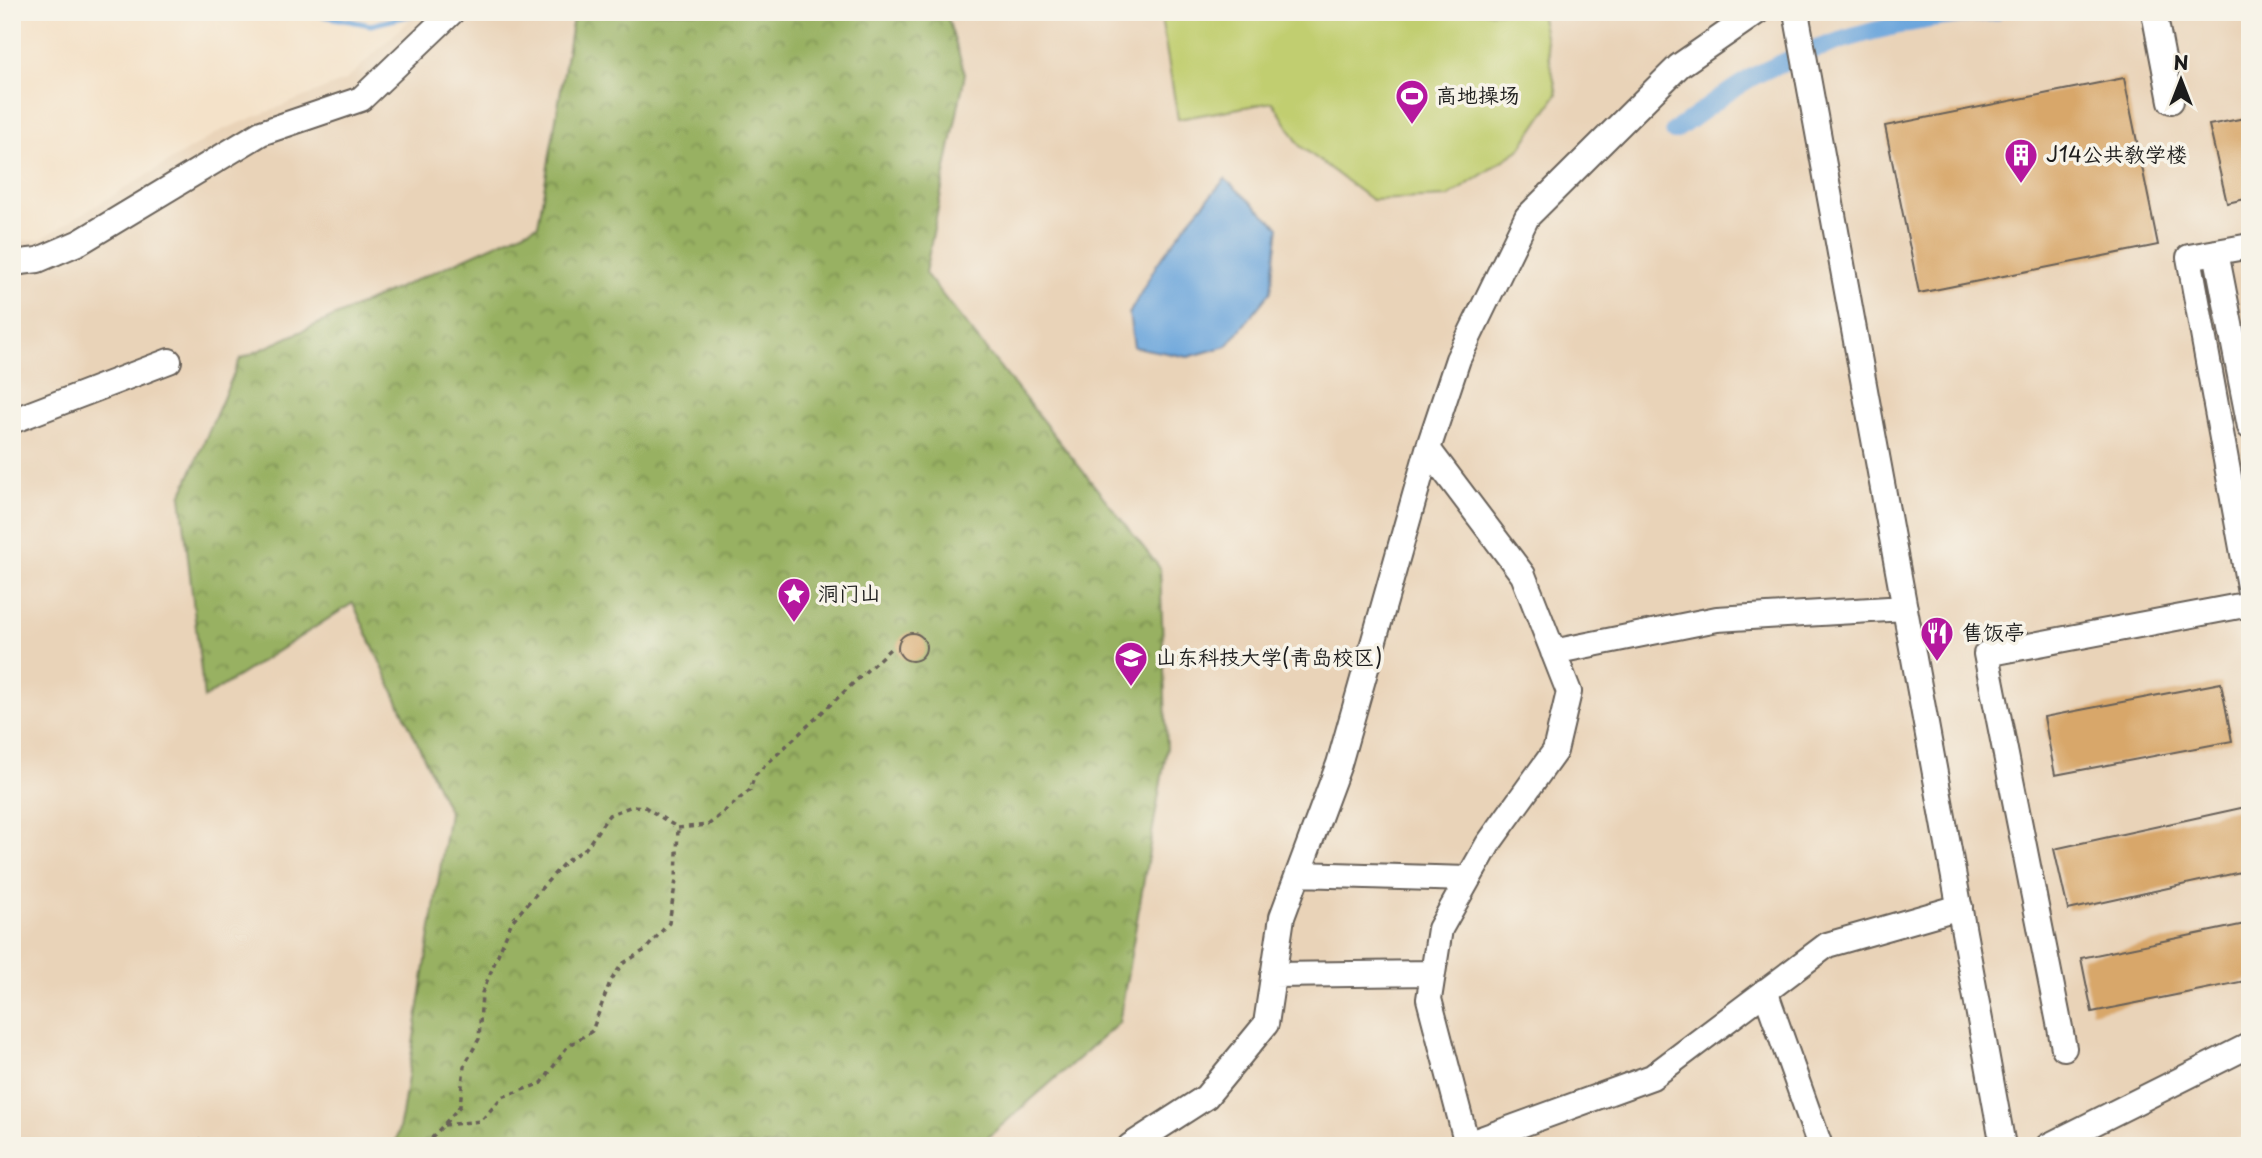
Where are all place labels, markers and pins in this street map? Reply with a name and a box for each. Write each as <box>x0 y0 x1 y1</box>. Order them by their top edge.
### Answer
sports icon: 高地操场 <box>1393 77 1431 126</box>
place label: 高地操场 <box>1436 78 1520 110</box>
building icon: J14公共教学楼 <box>2002 136 2040 185</box>
place label: J14公共教学楼 <box>2046 137 2187 169</box>
place icon: 洞门山 <box>775 575 813 624</box>
place label: 洞门山 <box>818 576 881 608</box>
restaurant icon: 售饭亭 <box>1918 614 1956 663</box>
place label: 售饭亭 <box>1962 615 2025 647</box>
school or university icon: 山东科技大学(青岛校区) <box>1112 639 1150 688</box>
place label: 山东科技大学(青岛校区) <box>1156 640 1383 672</box>

